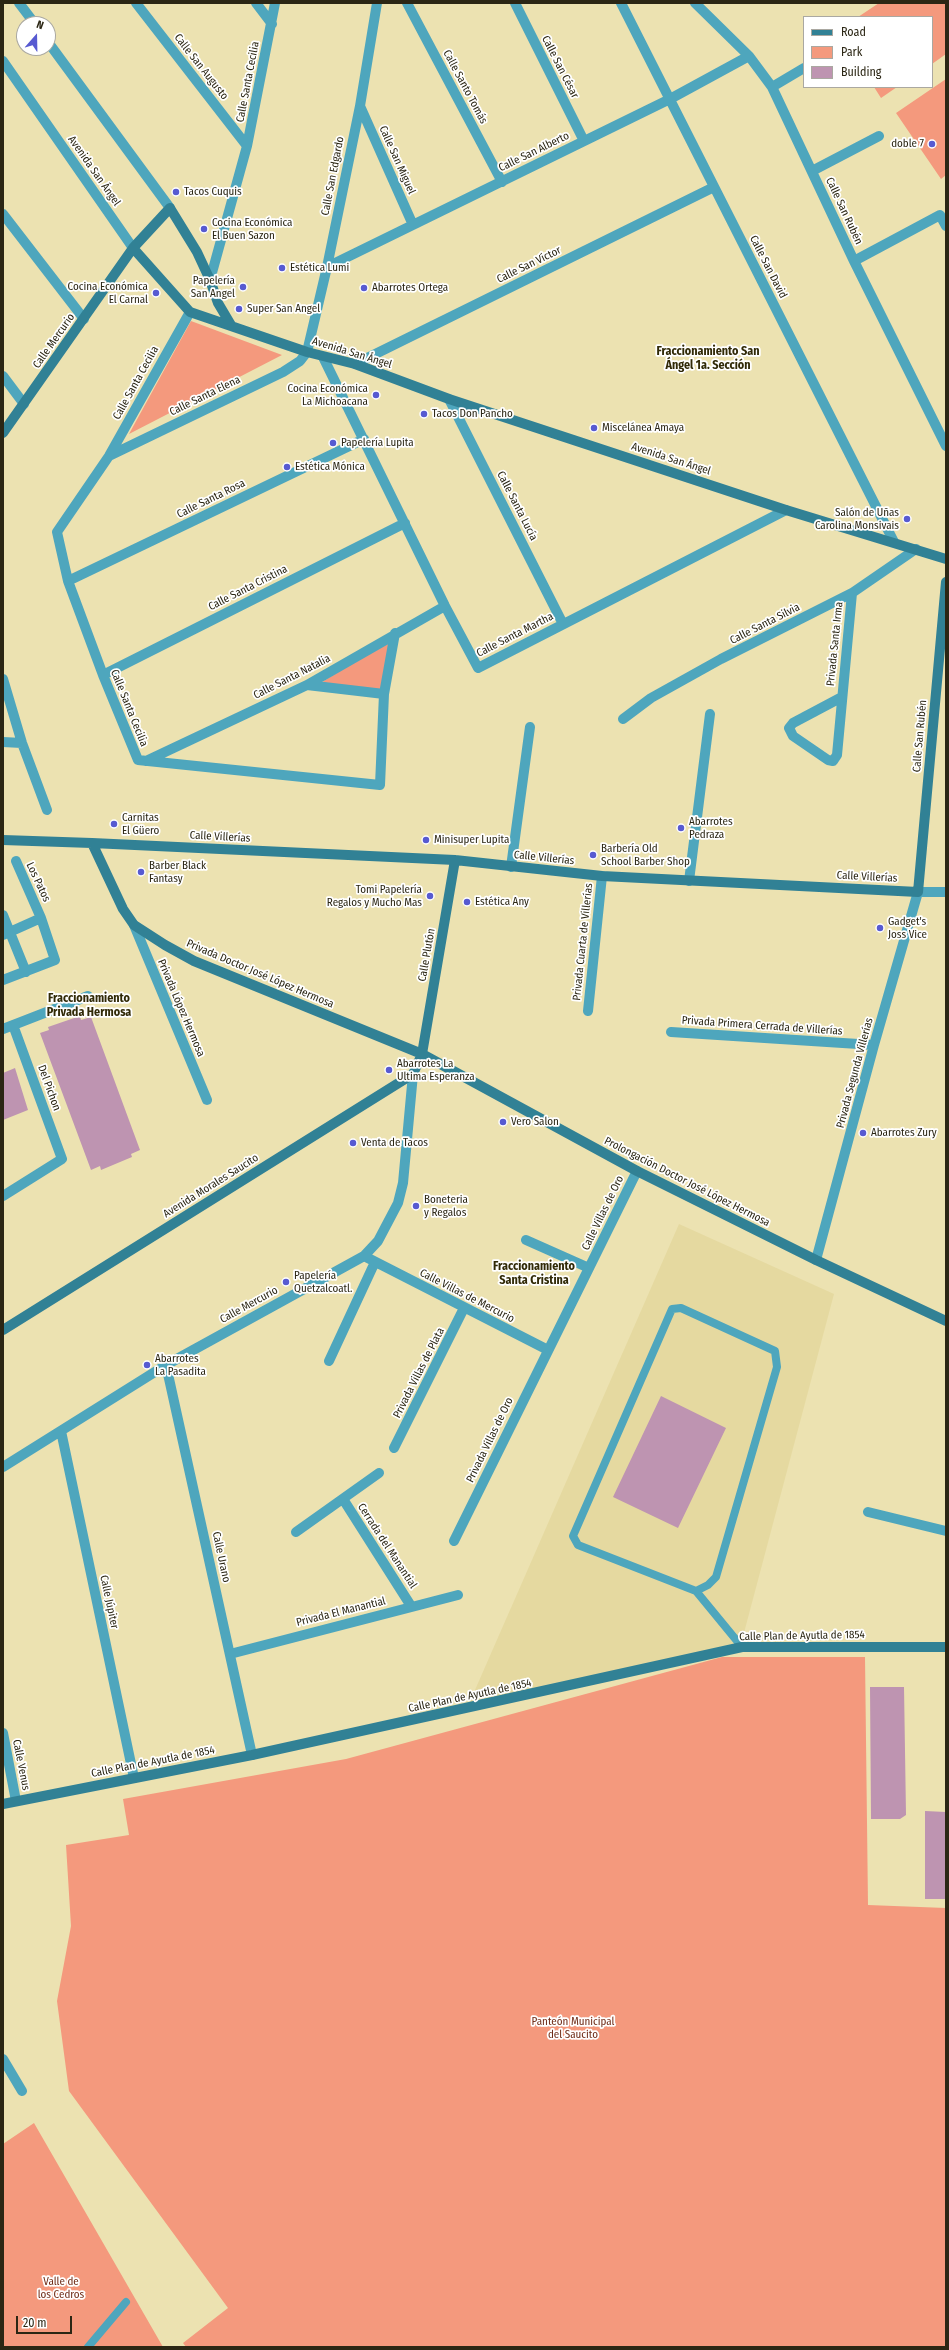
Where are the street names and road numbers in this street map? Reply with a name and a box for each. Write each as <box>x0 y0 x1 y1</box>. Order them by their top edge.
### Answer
street label: Calle San Augusto <box>171 31 231 103</box>
street label: Calle San César <box>539 34 581 100</box>
street label: Calle Santa Cecilia <box>234 40 262 124</box>
street label: Calle Santo Tomás <box>440 48 490 126</box>
street label: Calle San Miguel <box>376 124 418 196</box>
street label: Calle San Alberto <box>497 129 571 175</box>
street label: Avenida San Ángel <box>65 133 123 209</box>
street label: Calle San Edgardo <box>319 135 347 217</box>
street label: Calle San Rubén <box>823 175 865 247</box>
street label: Calle San David <box>746 233 790 301</box>
street label: Calle San Víctor <box>495 244 563 286</box>
street label: Calle Mercurio <box>30 311 78 371</box>
street label: Avenida San Ángel <box>311 335 393 371</box>
street label: Calle Santa Cecilia <box>110 344 162 422</box>
street label: Calle Santa Elena <box>167 373 243 419</box>
street label: Avenida San Ángel <box>630 440 712 478</box>
street label: Calle Santa Lucía <box>494 469 540 543</box>
street label: Calle Santa Rosa <box>175 477 247 521</box>
street label: Calle Santa Cristina <box>206 562 290 614</box>
street label: Calle Santa Silvia <box>728 601 802 647</box>
street label: Privada Santa Irma <box>824 601 846 687</box>
street label: Calle Santa Martha <box>474 610 556 660</box>
street label: Calle Santa Natalia <box>251 652 333 702</box>
street label: Calle Santa Cecilia <box>108 668 150 748</box>
street label: Calle San Rubén <box>910 699 930 773</box>
street label: Calle Villerías <box>189 829 251 845</box>
street label: Calle Villerías <box>513 848 575 868</box>
street label: Los Patos <box>23 860 53 904</box>
street label: Calle Villerías <box>836 869 898 885</box>
street label: Privada Cuarta de Villerías <box>570 883 596 1001</box>
street label: Calle Plutón <box>416 927 438 983</box>
street label: Privada Doctor José López Hermosa <box>184 937 336 1011</box>
street label: Privada López Hermosa <box>154 957 208 1059</box>
street label: Privada Primera Cerrada de Villerías <box>681 1014 843 1038</box>
street label: Privada Segunda Villerías <box>834 1016 876 1130</box>
street label: Del Pichon <box>35 1063 63 1113</box>
street label: Prolongación Doctor José López Hermosa <box>602 1134 772 1230</box>
street label: Avenida Morales Saucito <box>161 1151 261 1221</box>
street label: Calle Villas de Oro <box>579 1174 627 1252</box>
street label: Calle Villas de Mercurio <box>417 1266 517 1326</box>
street label: Calle Mercurio <box>218 1284 280 1326</box>
street label: Privada Villas de Plata <box>391 1326 447 1420</box>
street label: Privada Villas de Oro <box>464 1395 516 1485</box>
street label: Cerrada del Manantial <box>355 1501 419 1591</box>
street label: Calle Urano <box>209 1530 233 1584</box>
street label: Calle Júpiter <box>97 1574 121 1630</box>
street label: Privada El Manantial <box>295 1595 387 1629</box>
street label: Calle Plan de Ayutla de 1854 <box>739 1628 865 1644</box>
street label: Calle Plan de Ayutla de 1854 <box>407 1676 533 1716</box>
street label: Calle Venus <box>10 1738 32 1792</box>
street label: Calle Plan de Ayutla de 1854 <box>90 1744 216 1780</box>

